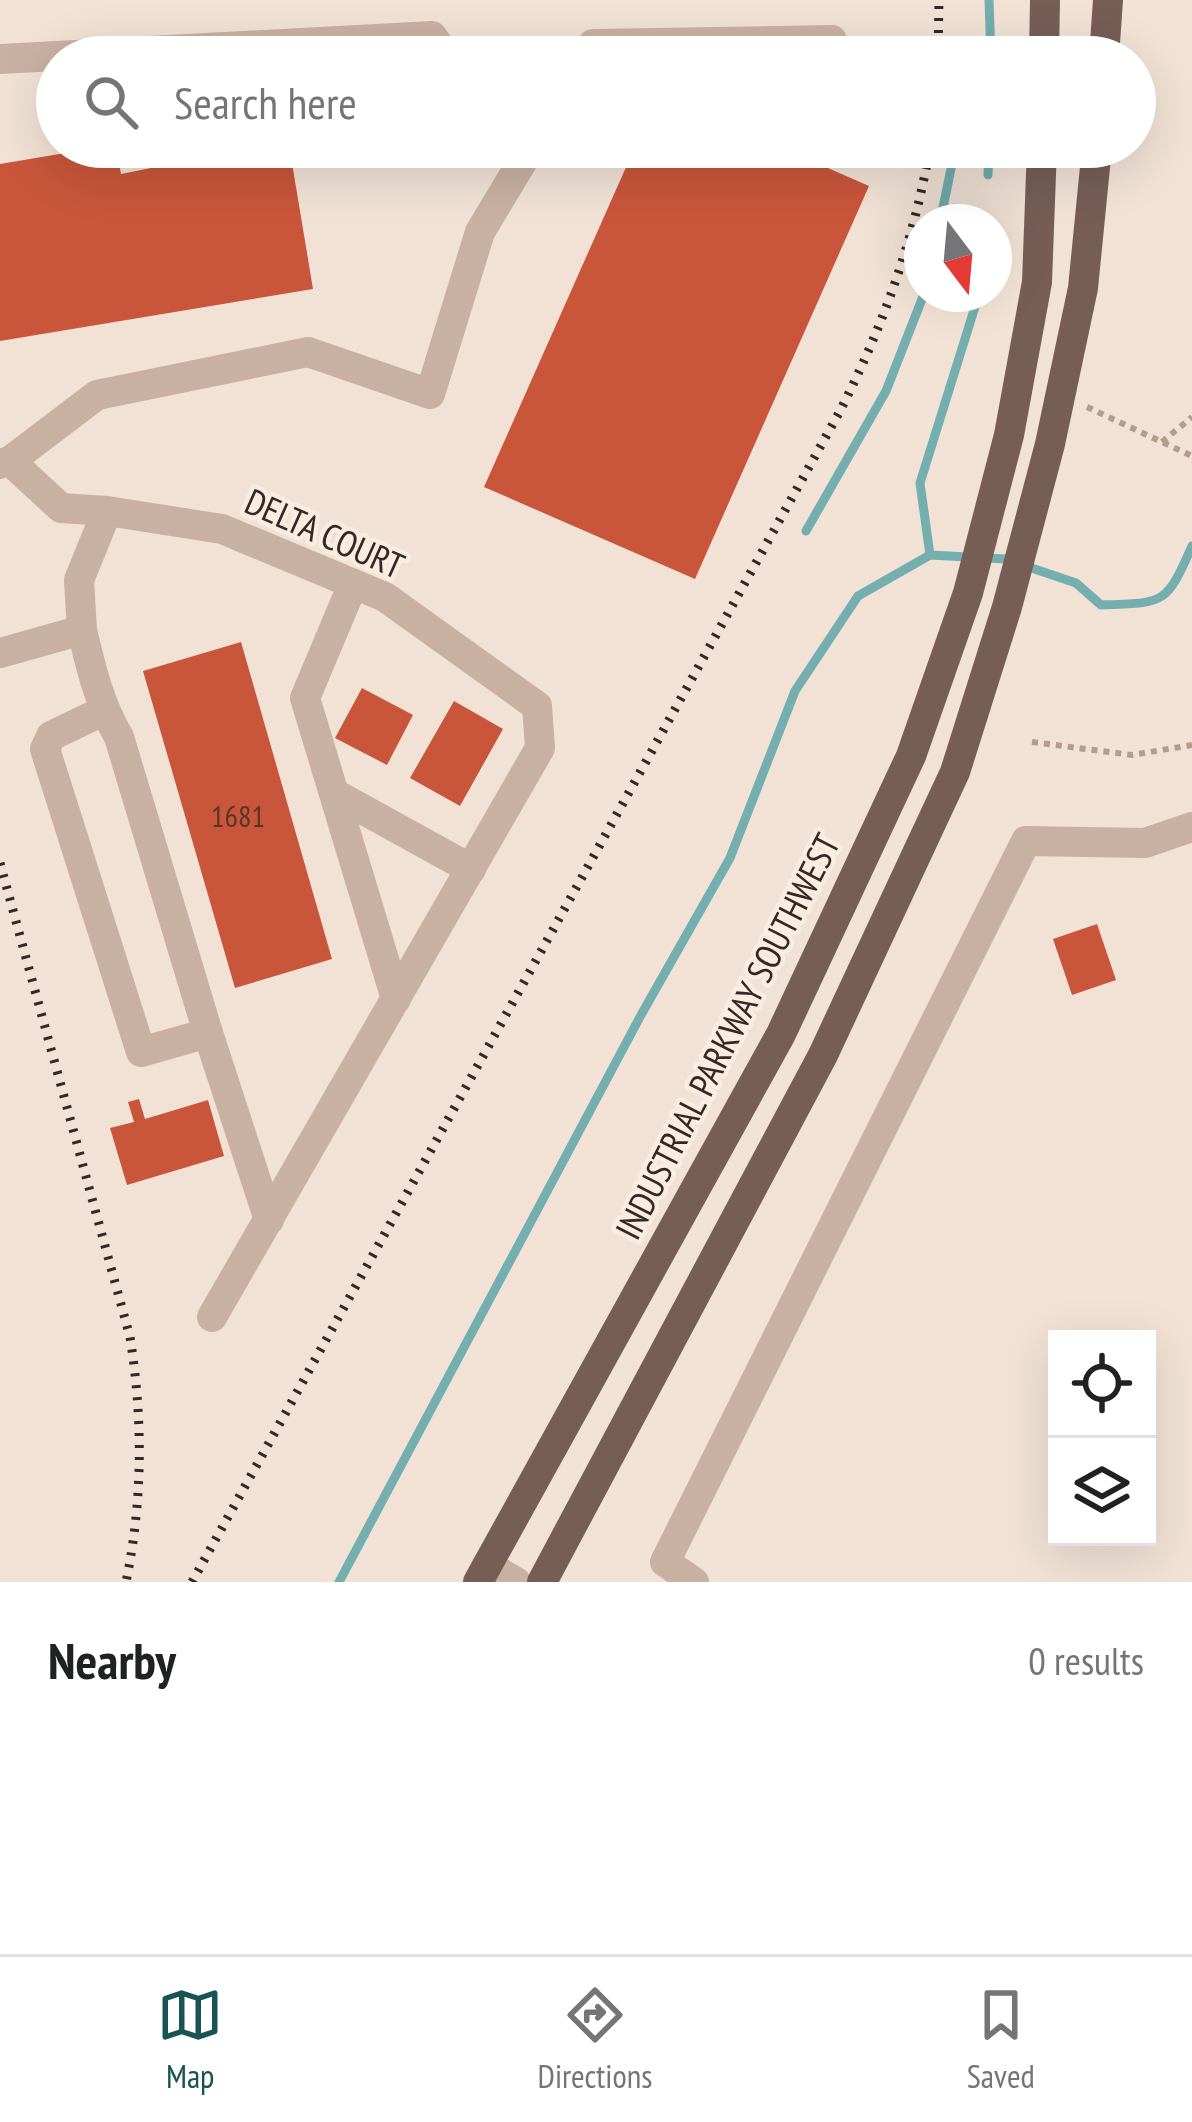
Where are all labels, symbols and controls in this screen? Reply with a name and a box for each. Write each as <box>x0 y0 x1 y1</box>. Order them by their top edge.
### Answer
search box <box>36 36 1156 168</box>
icon: search <box>78 69 144 135</box>
text: Search here <box>174 73 357 131</box>
north arrow <box>904 204 1012 312</box>
street label: DELTA COURT <box>238 477 412 589</box>
house number: 1681 <box>211 796 265 835</box>
street label: INDUSTRIAL PARKWAY SOUTHWEST <box>604 825 850 1247</box>
map controls <box>1048 1330 1156 1546</box>
button: locate <box>1048 1330 1156 1438</box>
button: layers <box>1048 1438 1156 1546</box>
text: Nearby <box>48 1627 176 1693</box>
text: 0 results <box>1028 1635 1144 1686</box>
tab: Map <box>157 1982 223 2097</box>
tab: Directions <box>538 1982 652 2097</box>
tab: Saved <box>967 1982 1035 2097</box>

